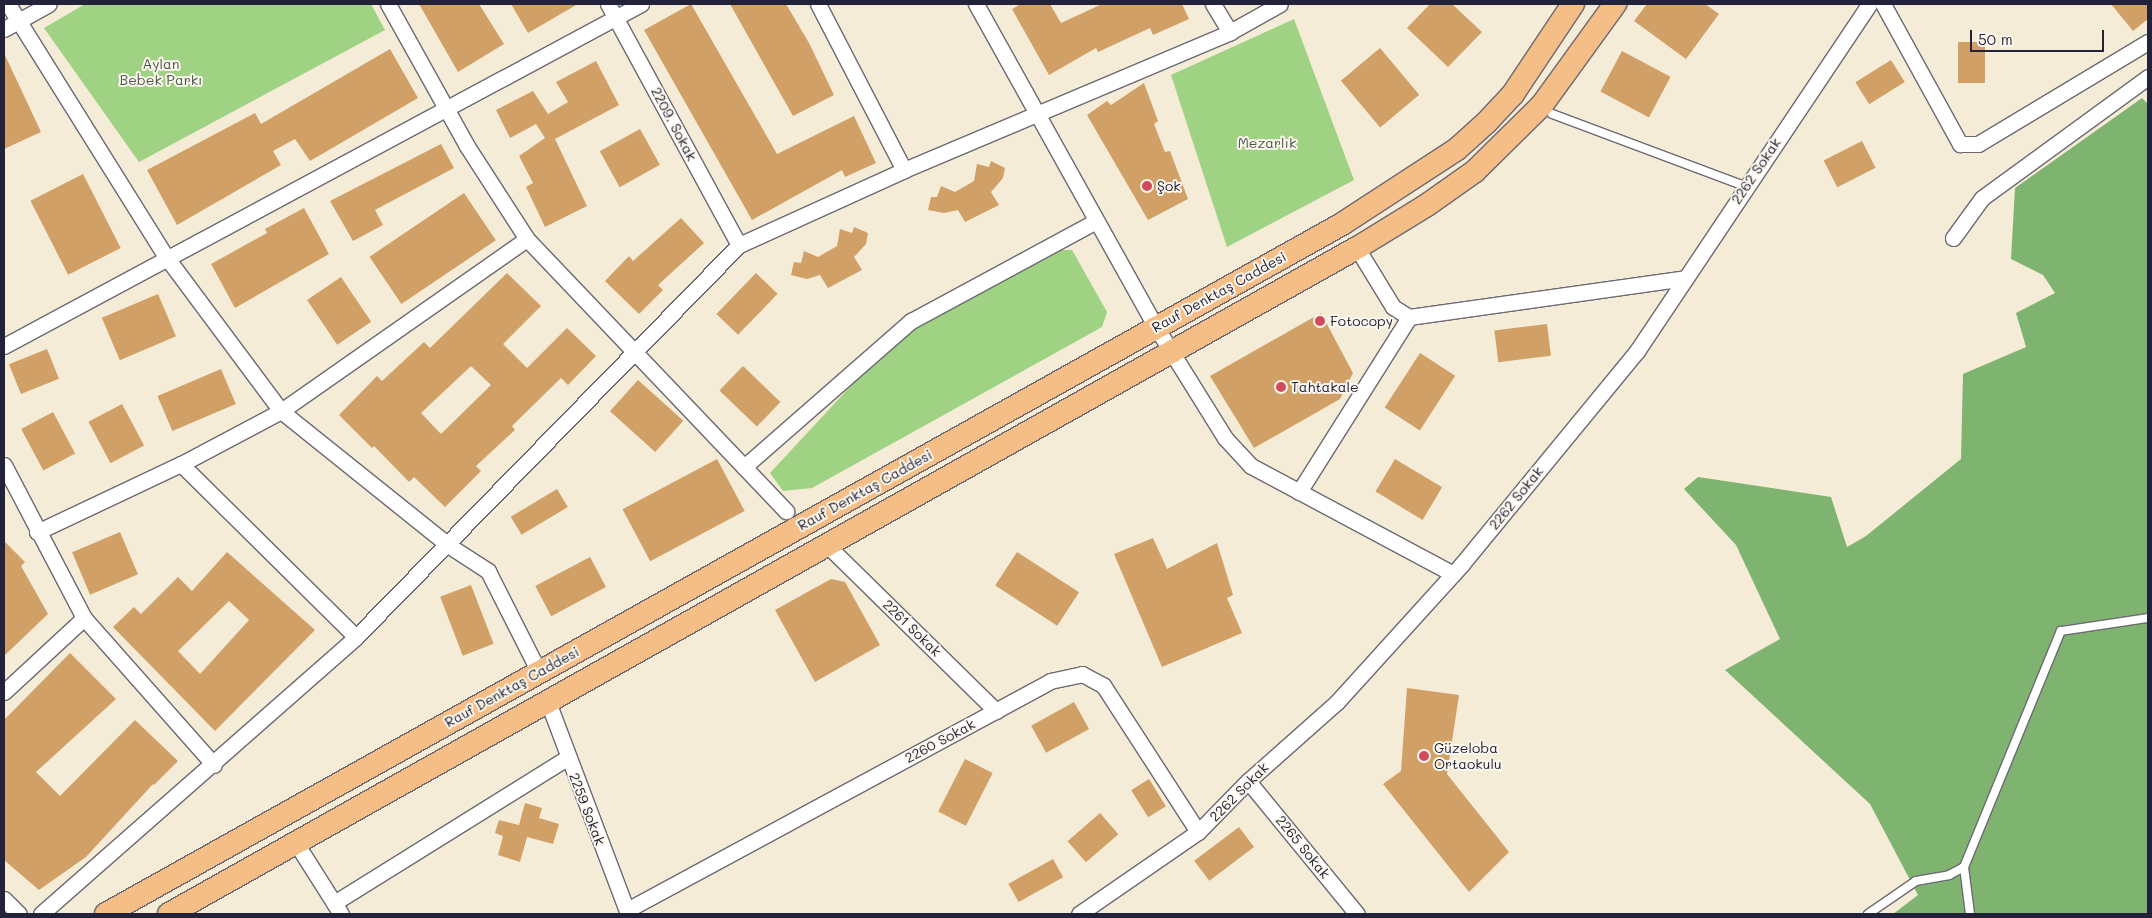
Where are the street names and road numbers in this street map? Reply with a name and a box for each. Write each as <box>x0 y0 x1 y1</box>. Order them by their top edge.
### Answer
street label: 2209. Sokak <box>648 84 700 164</box>
street label: 2262 Sokak <box>1728 135 1784 207</box>
street label: Rauf Denktaş Caddesi <box>1149 248 1289 336</box>
street label: Rauf Denktaş Caddesi <box>795 446 935 534</box>
street label: 2262 Sokak <box>1486 463 1546 533</box>
street label: 2261 Sokak <box>879 596 945 660</box>
street label: Rauf Denktaş Caddesi <box>442 643 582 731</box>
street label: 2260 Sokak <box>902 716 978 766</box>
street label: 2262 Sokak <box>1206 759 1272 825</box>
street label: 2259 Sokak <box>565 770 609 848</box>
street label: 2265 Sokak <box>1272 812 1334 882</box>

